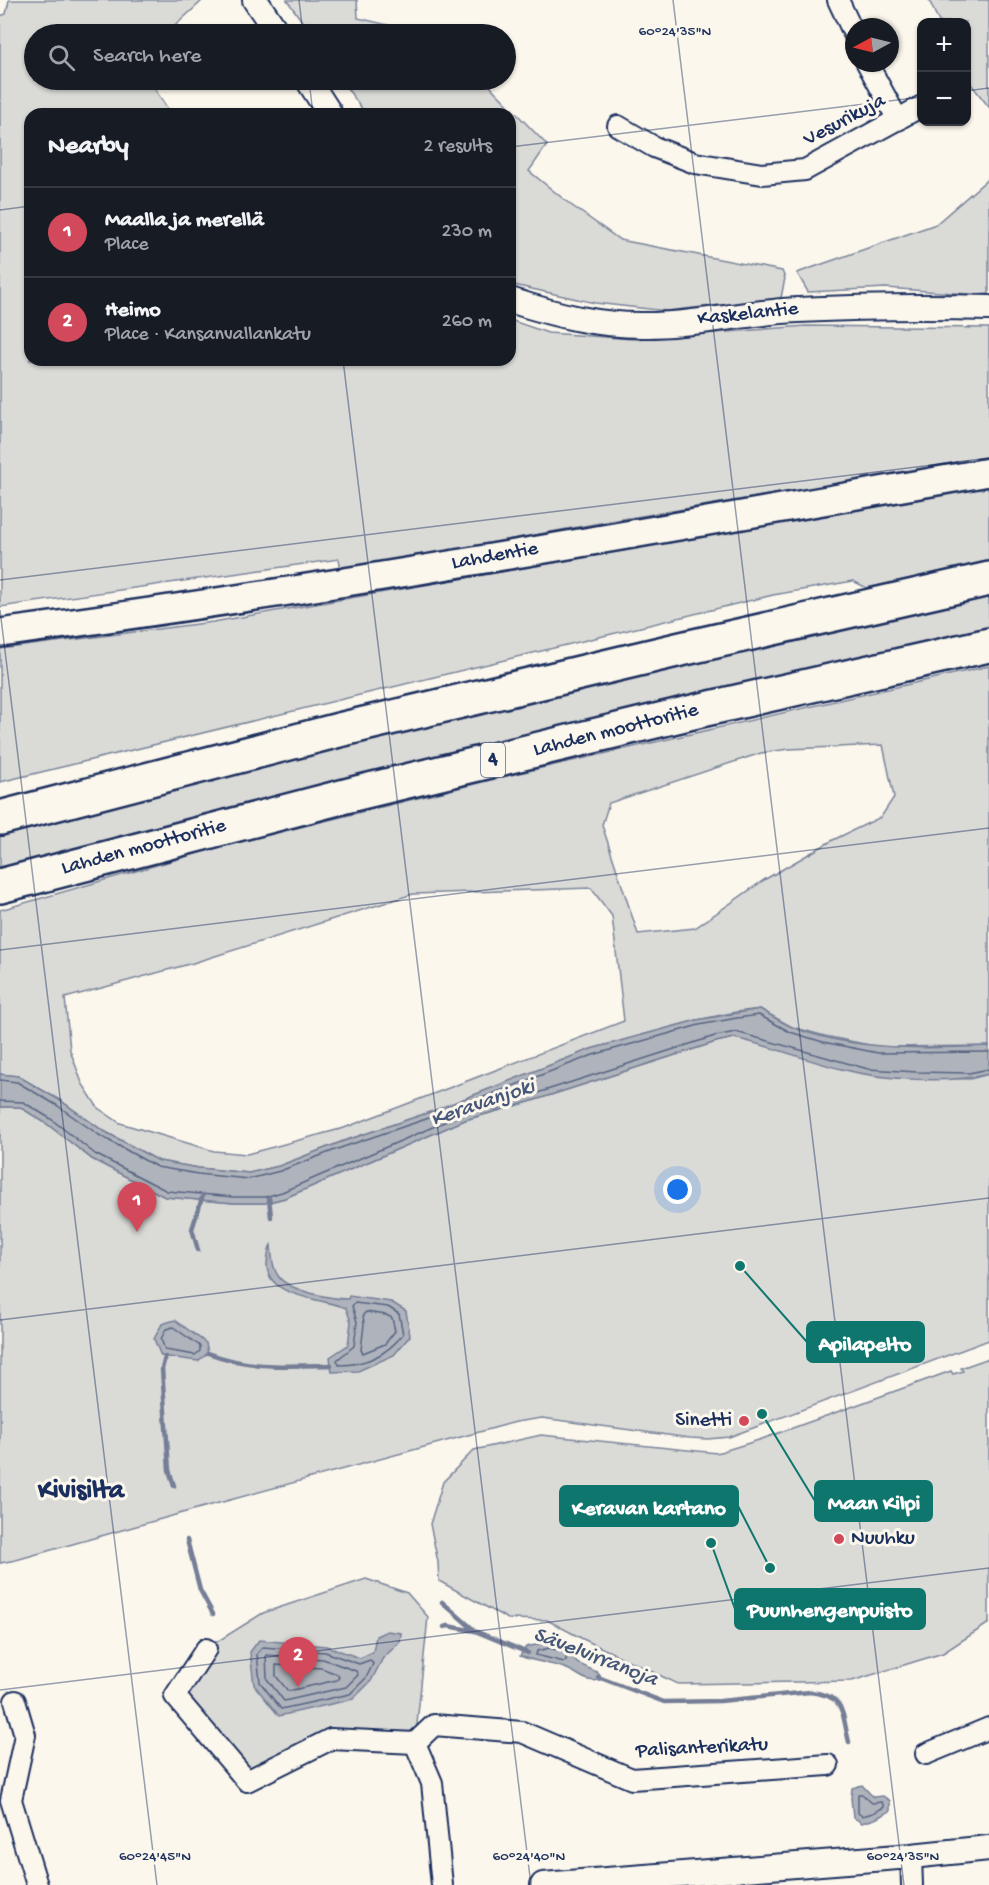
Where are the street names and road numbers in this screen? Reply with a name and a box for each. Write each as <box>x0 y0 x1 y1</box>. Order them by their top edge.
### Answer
street label: Vesurikuja <box>799 88 891 153</box>
street label: Kaskelantie <box>696 297 801 333</box>
street label: Lahdentie <box>450 537 542 577</box>
street label: Lahden moottoritie <box>531 698 702 764</box>
road number: 4 <box>481 743 505 777</box>
street label: Lahden moottoritie <box>59 814 230 882</box>
street label: Palisanterikatu <box>634 1733 769 1765</box>

